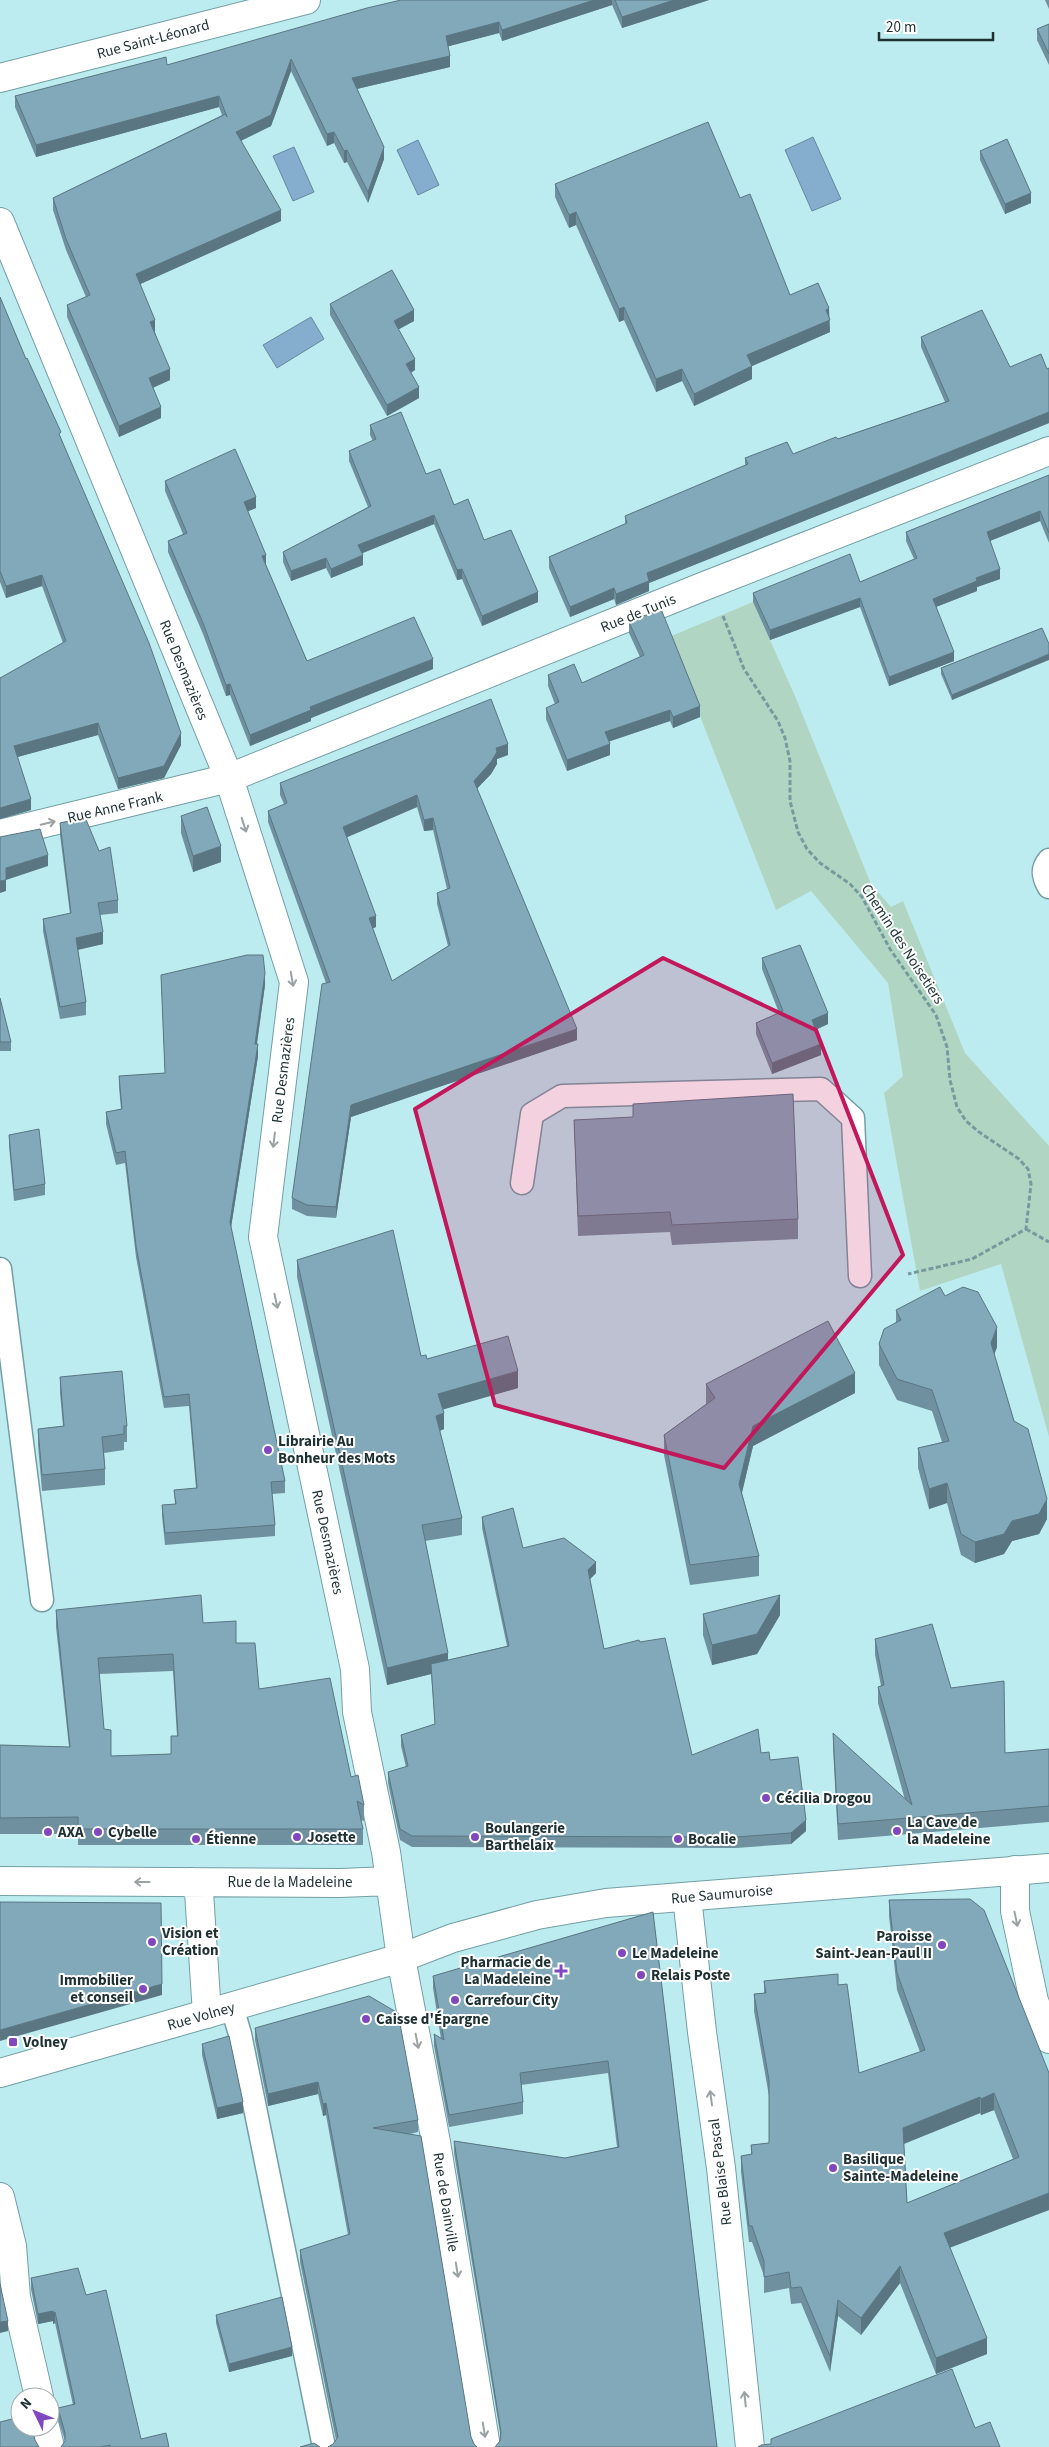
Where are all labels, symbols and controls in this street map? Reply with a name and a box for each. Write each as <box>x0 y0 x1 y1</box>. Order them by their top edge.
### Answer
scale bar <box>879 10 993 42</box>
street label: Rue Saint-Léonard <box>94 14 212 65</box>
text: 20 m <box>886 17 916 38</box>
street label: Rue de Tunis <box>597 589 679 638</box>
street label: Rue Desmazières <box>154 617 213 723</box>
street label: Rue Anne Frank <box>65 786 165 829</box>
one-way arrow <box>239 816 249 832</box>
one-way arrow <box>39 818 55 827</box>
street label: Chemin des Noisetiers <box>856 880 949 1008</box>
one-way arrow <box>288 971 298 987</box>
street label: Rue Desmazières <box>267 1016 300 1124</box>
one-way arrow <box>269 1132 279 1148</box>
one-way arrow <box>272 1292 281 1308</box>
place label: Librairie Au Bonheur des Mots <box>278 1431 396 1469</box>
marker: Librairie Au Bonheur des Mots <box>262 1444 274 1456</box>
street label: Rue Desmazières <box>306 1488 349 1596</box>
place label: Cécilia Drogou <box>776 1788 871 1809</box>
marker: Cécilia Drogou <box>760 1792 772 1804</box>
place label: La Cave de la Madeleine <box>907 1812 991 1850</box>
place label: Boulangerie Barthelaix <box>485 1818 565 1856</box>
place label: AXA <box>57 1822 84 1843</box>
place label: Cybelle <box>108 1822 157 1843</box>
marker: La Cave de la Madeleine <box>891 1825 903 1837</box>
marker: AXA <box>42 1826 54 1838</box>
marker: Cybelle <box>92 1826 104 1838</box>
place label: Josette <box>307 1827 356 1848</box>
place label: Étienne <box>206 1829 257 1850</box>
place label: Bocalie <box>688 1829 737 1850</box>
marker: Josette <box>291 1831 303 1843</box>
marker: Boulangerie Barthelaix <box>469 1831 481 1843</box>
marker: Étienne <box>190 1833 202 1845</box>
marker: Bocalie <box>672 1833 684 1845</box>
street label: Rue de la Madeleine <box>227 1872 353 1893</box>
one-way arrow <box>134 1877 150 1887</box>
street label: Rue Saumuroise <box>670 1880 774 1909</box>
one-way arrow <box>1012 1910 1022 1926</box>
place label: Vision et Création <box>161 1923 219 1961</box>
place label: Paroisse Saint-Jean-Paul II <box>815 1926 932 1964</box>
marker: Vision et Création <box>146 1936 158 1948</box>
marker: Paroisse Saint-Jean-Paul II <box>936 1939 948 1951</box>
place label: Le Madeleine <box>632 1943 719 1964</box>
marker: Le Madeleine <box>616 1947 628 1959</box>
place label: Pharmacie de La Madeleine <box>461 1952 551 1990</box>
marker: Pharmacie de La Madeleine <box>555 1965 567 1977</box>
place label: Relais Poste <box>651 1965 730 1986</box>
marker: Relais Poste <box>635 1969 647 1981</box>
place label: Immobilier et conseil <box>60 1970 134 2008</box>
marker: Immobilier et conseil <box>137 1983 149 1995</box>
place label: Carrefour City <box>465 1990 559 2011</box>
marker: Carrefour City <box>449 1994 461 2006</box>
street label: Rue Volney <box>165 1997 237 2036</box>
place label: Caisse d'Épargne <box>376 2009 489 2030</box>
marker: Caisse d'Épargne <box>360 2013 372 2025</box>
place label: Volney <box>22 2032 68 2053</box>
one-way arrow <box>413 2032 423 2048</box>
marker: Volney <box>7 2036 19 2048</box>
one-way arrow <box>706 2090 716 2106</box>
street label: Rue Blaise Pascal <box>704 2117 737 2227</box>
place label: Basilique Sainte-Madeleine <box>843 2149 959 2187</box>
street label: Rue de Dainville <box>427 2151 464 2253</box>
marker: Basilique Sainte-Madeleine <box>827 2162 839 2174</box>
one-way arrow <box>453 2261 463 2277</box>
north arrow <box>10 2387 60 2437</box>
one-way arrow <box>740 2391 750 2407</box>
text: N <box>16 2394 37 2414</box>
one-way arrow <box>479 2422 489 2438</box>

